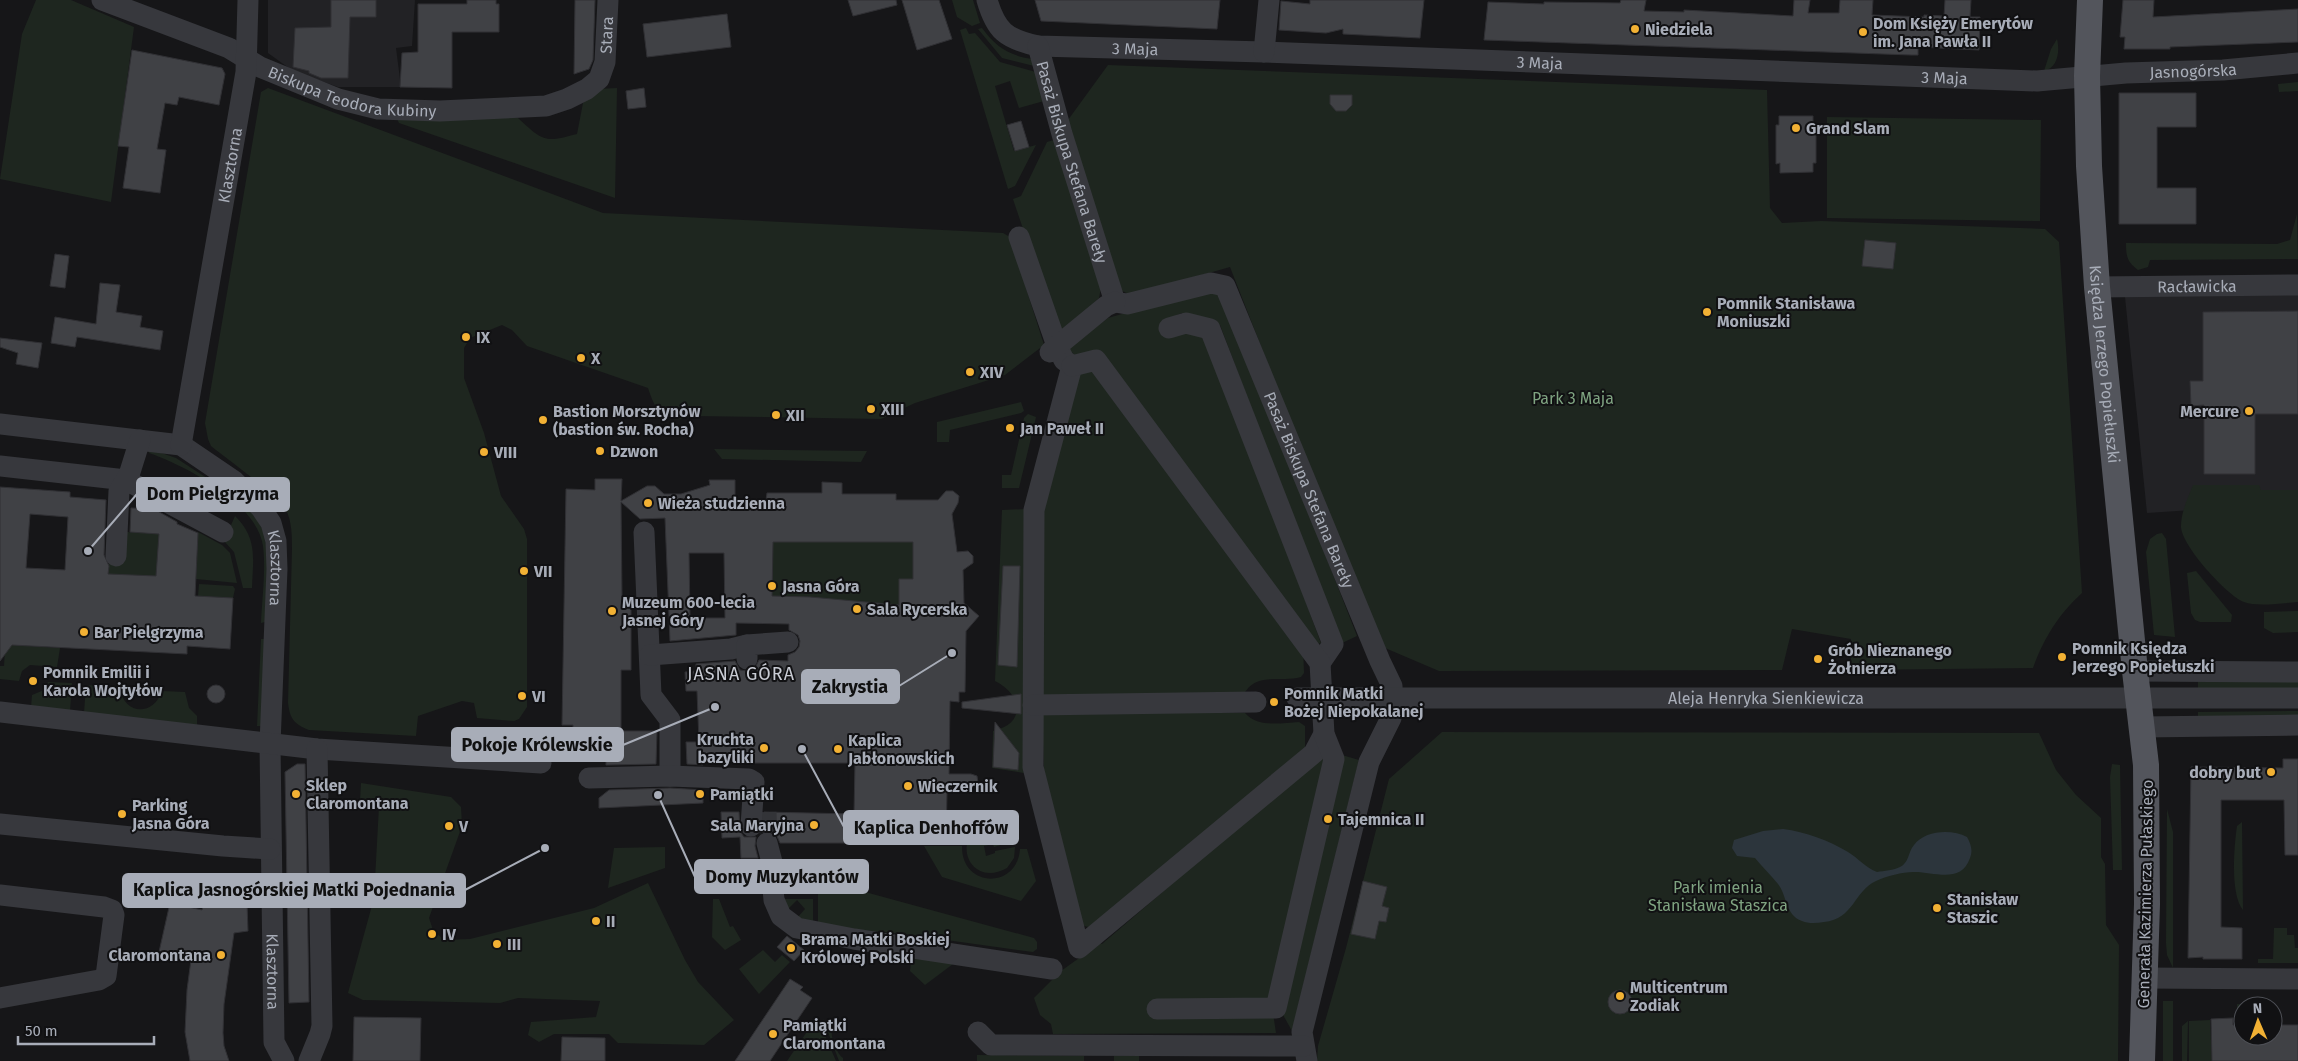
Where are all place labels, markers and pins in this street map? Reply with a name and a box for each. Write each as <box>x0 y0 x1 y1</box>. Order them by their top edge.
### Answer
place label: Dom Księży Emerytów im. Jana Pawła II <box>1873 14 2033 51</box>
place label: Niedziela <box>1645 20 1713 39</box>
marker: Niedziela <box>1629 23 1641 35</box>
marker: Dom Księży Emerytów im. Jana Pawła II <box>1857 26 1869 38</box>
place label: Grand Slam <box>1806 119 1890 138</box>
marker: Grand Slam <box>1790 122 1802 134</box>
place label: Pomnik Stanisława Moniuszki <box>1717 294 1855 331</box>
marker: Pomnik Stanisława Moniuszki <box>1701 306 1713 318</box>
place label: IX <box>476 328 491 347</box>
marker: IX <box>460 331 472 343</box>
place label: X <box>590 349 601 368</box>
marker: X <box>575 352 587 364</box>
place label: XIV <box>979 363 1004 382</box>
marker: XIV <box>964 366 976 378</box>
place label: XIII <box>880 400 904 419</box>
place label: Bastion Morsztynów (bastion św. Rocha) <box>553 402 700 439</box>
place label: Mercure <box>2180 402 2239 421</box>
marker: XIII <box>865 403 877 415</box>
marker: Mercure <box>2243 405 2255 417</box>
place label: XII <box>785 406 805 425</box>
marker: XII <box>770 409 782 421</box>
marker: Bastion Morsztynów (bastion św. Rocha) <box>537 414 549 426</box>
place label: Jan Paweł II <box>1019 419 1104 438</box>
marker: Jan Paweł II <box>1004 422 1016 434</box>
place label: Dzwon <box>610 442 658 461</box>
place label: VIII <box>493 443 517 462</box>
marker: Dzwon <box>594 445 606 457</box>
marker: VIII <box>478 446 490 458</box>
callout: Dom Pielgrzyma <box>137 478 289 511</box>
place label: Wieża studzienna <box>658 494 785 513</box>
marker: Wieża studzienna <box>642 497 654 509</box>
place label: VII <box>533 562 553 581</box>
marker: VII <box>518 565 530 577</box>
place label: Jasna Góra <box>781 577 860 596</box>
marker: Jasna Góra <box>766 580 778 592</box>
place label: Muzeum 600-lecia Jasnej Góry <box>621 593 755 630</box>
place label: Sala Rycerska <box>867 600 968 619</box>
marker: Sala Rycerska <box>851 603 863 615</box>
marker: Muzeum 600-lecia Jasnej Góry <box>606 605 618 617</box>
place label: Bar Pielgrzyma <box>94 623 204 642</box>
marker: Bar Pielgrzyma <box>78 626 90 638</box>
place label: Pomnik Księdza Jerzego Popiełuszki <box>2071 639 2214 676</box>
place label: Grób Nieznanego Żołnierza <box>1828 641 1952 678</box>
marker: Pomnik Księdza Jerzego Popiełuszki <box>2056 651 2068 663</box>
marker: Grób Nieznanego Żołnierza <box>1812 653 1824 665</box>
place label: Pomnik Emilii i Karola Wojtyłów <box>43 663 162 700</box>
callout: Zakrystia <box>802 670 899 703</box>
marker: Pomnik Emilii i Karola Wojtyłów <box>27 675 39 687</box>
place label: Pomnik Matki Bożej Niepokalanej <box>1284 684 1423 721</box>
place label: VI <box>531 687 546 706</box>
marker: VI <box>516 690 528 702</box>
marker: Pomnik Matki Bożej Niepokalanej <box>1268 696 1280 708</box>
callout: Pokoje Królewskie <box>452 728 623 761</box>
place label: Kruchta bazyliki <box>697 730 754 767</box>
place label: Kaplica Jabłonowskich <box>847 731 955 768</box>
marker: Kruchta bazyliki <box>758 742 770 754</box>
marker: Kaplica Jabłonowskich <box>832 743 844 755</box>
place label: dobry but <box>2189 763 2262 782</box>
marker: dobry but <box>2265 766 2277 778</box>
place label: Sklep Claromontana <box>306 776 409 813</box>
place label: Wieczernik <box>918 777 998 796</box>
marker: Wieczernik <box>902 780 914 792</box>
place label: Pamiątki <box>710 785 774 804</box>
marker: Sklep Claromontana <box>290 788 302 800</box>
marker: Pamiątki <box>694 788 706 800</box>
place label: Parking Jasna Góra <box>131 796 210 833</box>
marker: Parking Jasna Góra <box>116 808 128 820</box>
place label: Tajemnica II <box>1338 810 1424 829</box>
callout: Kaplica Denhoffów <box>844 811 1018 844</box>
marker: Tajemnica II <box>1322 813 1334 825</box>
place label: Sala Maryjna <box>710 816 804 835</box>
place label: V <box>458 817 469 836</box>
marker: Sala Maryjna <box>808 819 820 831</box>
marker: V <box>443 820 455 832</box>
callout: Domy Muzykantów <box>695 860 868 893</box>
callout: Kaplica Jasnogórskiej Matki Pojednania <box>123 874 465 907</box>
place label: Stanisław Staszic <box>1947 890 2018 927</box>
marker: Stanisław Staszic <box>1931 902 1943 914</box>
place label: II <box>606 912 615 931</box>
marker: II <box>590 915 602 927</box>
place label: IV <box>442 925 457 944</box>
marker: IV <box>426 928 438 940</box>
place label: Brama Matki Boskiej Królowej Polski <box>801 930 950 967</box>
place label: III <box>507 935 521 954</box>
marker: III <box>491 938 503 950</box>
marker: Brama Matki Boskiej Królowej Polski <box>785 942 797 954</box>
place label: Claromontana <box>108 946 211 965</box>
marker: Claromontana <box>215 949 227 961</box>
place label: Multicentrum Zodiak <box>1630 978 1728 1015</box>
marker: Multicentrum Zodiak <box>1614 990 1626 1002</box>
place label: Pamiątki Claromontana <box>783 1016 886 1053</box>
marker: Pamiątki Claromontana <box>767 1028 779 1040</box>

